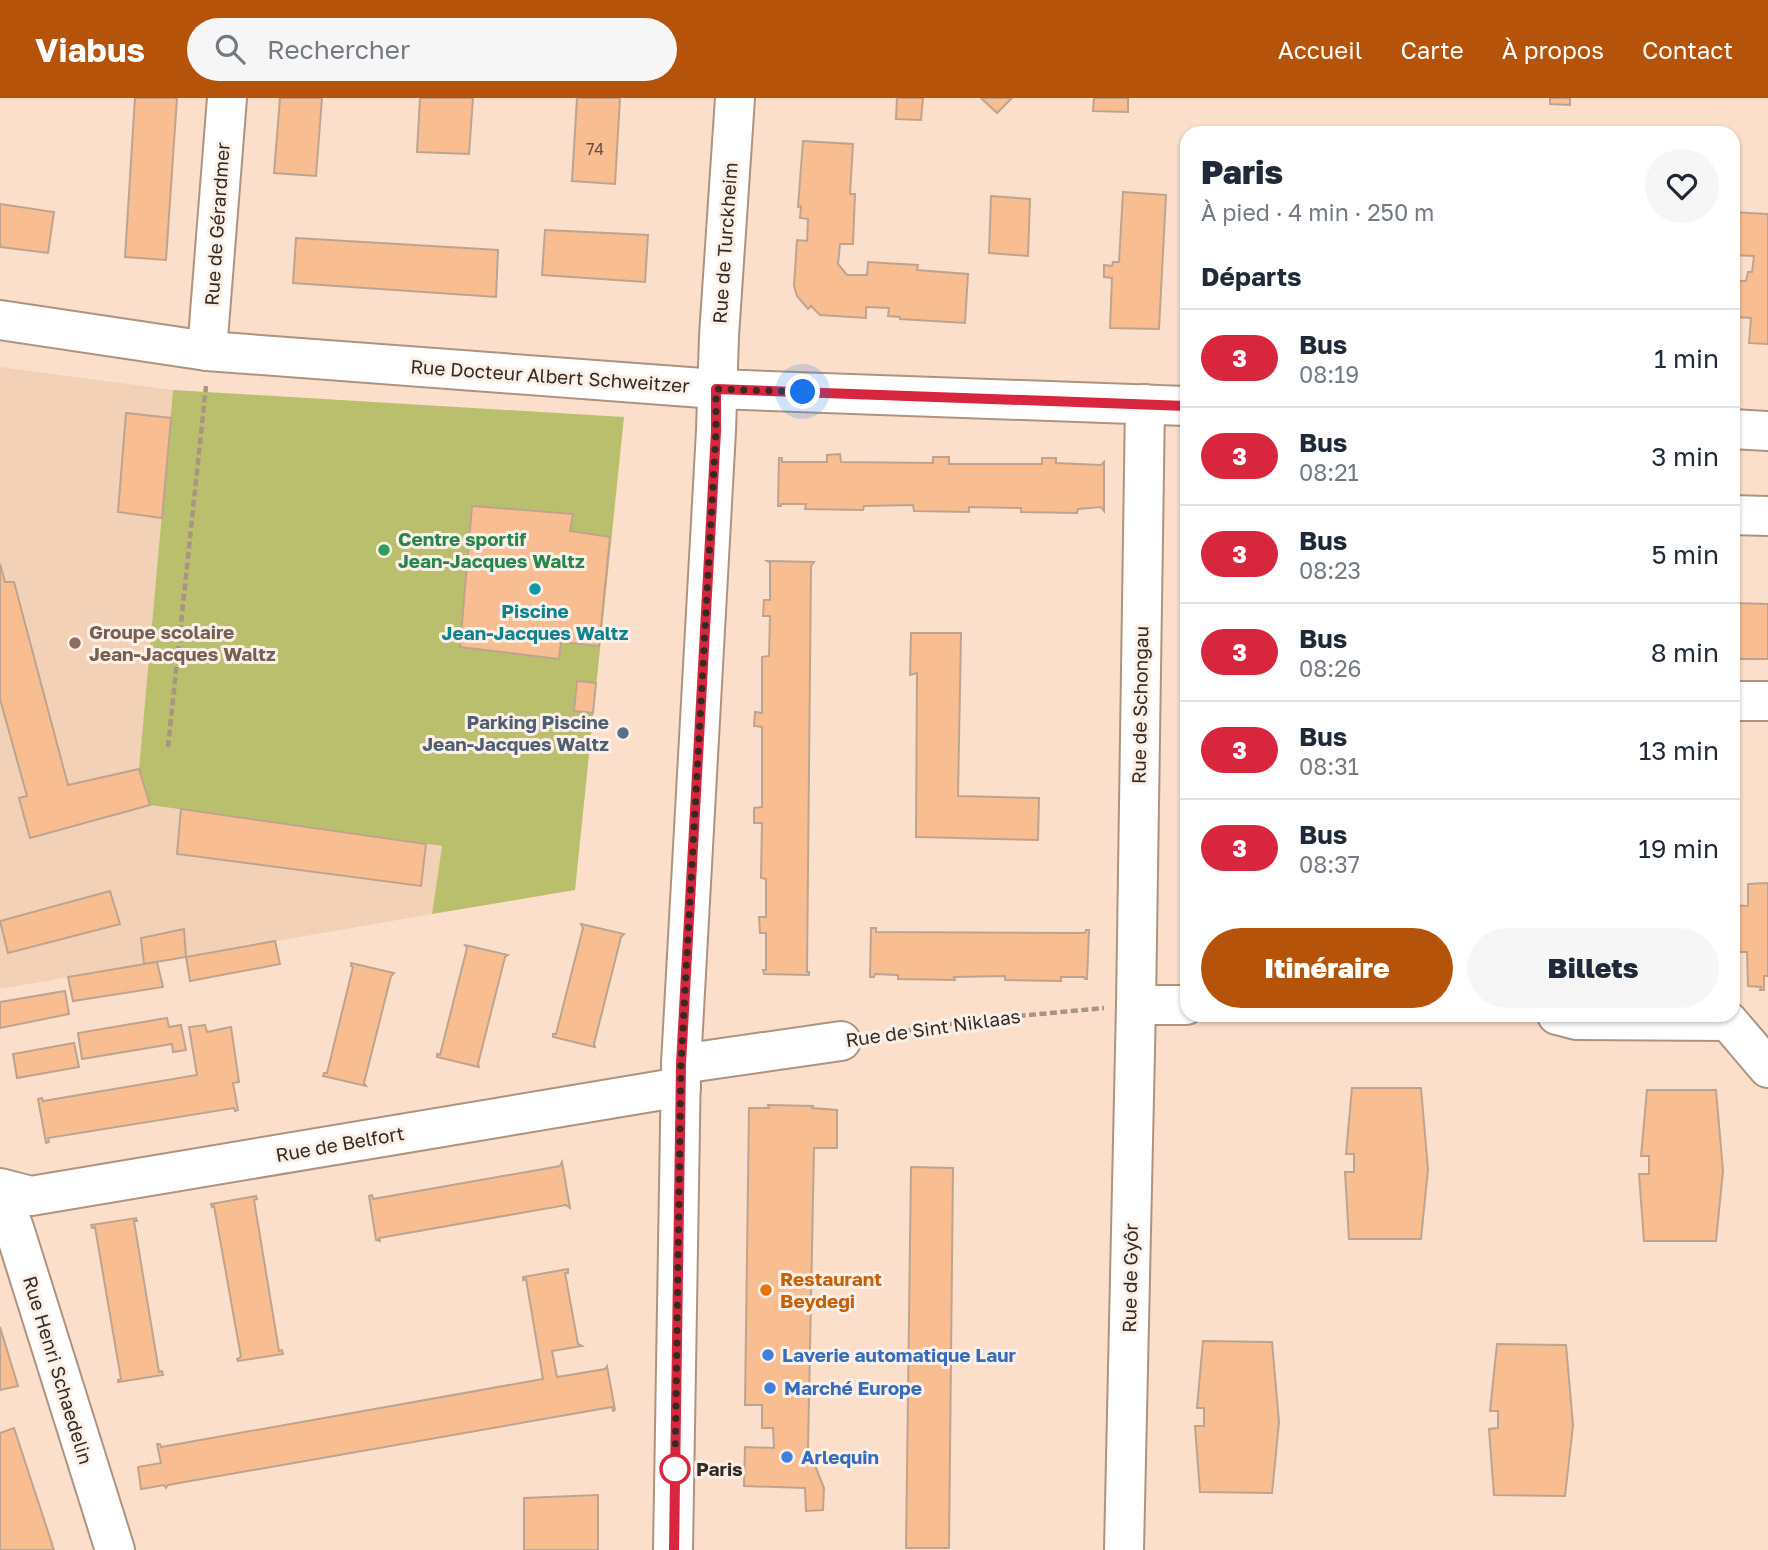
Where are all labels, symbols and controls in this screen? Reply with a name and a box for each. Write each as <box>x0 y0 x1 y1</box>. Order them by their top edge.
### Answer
search box <box>187 18 677 81</box>
text: Viabus <box>35 30 145 69</box>
icon: search <box>211 30 249 68</box>
text: Rechercher <box>267 34 410 65</box>
text: Accueil <box>1278 35 1362 64</box>
text: Carte <box>1400 35 1464 64</box>
text: À propos <box>1502 35 1604 64</box>
text: Contact <box>1642 35 1733 64</box>
house number: 74 <box>586 139 604 159</box>
street label: Rue de Gérardmer <box>199 141 234 306</box>
button: heart <box>1645 149 1719 223</box>
text: Paris <box>1201 152 1283 191</box>
street label: Rue de Turckheim <box>707 161 742 324</box>
text: À pied · 4 min · 250 m <box>1201 198 1434 226</box>
text: Départs <box>1201 261 1302 292</box>
text: Bus <box>1299 329 1347 360</box>
text: 3 <box>1232 343 1247 372</box>
text: 1 min <box>1654 343 1719 374</box>
street label: Rue Docteur Albert Schweitzer <box>410 354 691 397</box>
text: 08:19 <box>1299 360 1359 388</box>
your location <box>785 374 820 409</box>
text: Bus <box>1299 427 1347 458</box>
text: 3 <box>1232 441 1247 470</box>
text: 3 min <box>1651 441 1719 472</box>
text: 08:21 <box>1299 458 1359 486</box>
text: Bus <box>1299 525 1347 556</box>
place label: Centre sportif Jean-Jacques Waltz <box>398 527 585 572</box>
text: 3 <box>1232 539 1247 568</box>
text: 5 min <box>1651 539 1719 570</box>
marker: Centre sportif Jean-Jacques Waltz <box>376 542 392 558</box>
text: 08:23 <box>1299 556 1361 584</box>
marker: Piscine Jean-Jacques Waltz <box>527 581 543 597</box>
place label: Piscine Jean-Jacques Waltz <box>442 599 629 644</box>
place label: Groupe scolaire Jean-Jacques Waltz <box>89 620 276 665</box>
text: Bus <box>1299 623 1347 654</box>
street label: Rue de Schongau <box>1127 626 1152 784</box>
marker: Groupe scolaire Jean-Jacques Waltz <box>67 635 83 651</box>
text: 3 <box>1232 637 1247 666</box>
text: 8 min <box>1651 637 1719 668</box>
text: 08:26 <box>1299 654 1361 682</box>
place label: Parking Piscine Jean-Jacques Waltz <box>422 710 609 755</box>
text: Bus <box>1299 721 1347 752</box>
marker: Parking Piscine Jean-Jacques Waltz <box>615 725 631 741</box>
text: 3 <box>1232 735 1247 764</box>
text: 13 min <box>1639 735 1719 766</box>
text: 08:31 <box>1299 752 1359 780</box>
text: Bus <box>1299 819 1347 850</box>
text: 3 <box>1232 833 1247 862</box>
text: 19 min <box>1638 833 1719 864</box>
text: 08:37 <box>1299 850 1360 878</box>
button: Itinéraire <box>1201 928 1453 1008</box>
button: Billets <box>1467 928 1719 1008</box>
street label: Rue de Sint Niklaas <box>844 1004 1022 1051</box>
street label: Rue de Belfort <box>274 1121 406 1166</box>
street label: Rue de Gyôr <box>1117 1222 1142 1333</box>
place label: Restaurant Beydegi <box>780 1267 882 1312</box>
street label: Rue Henri Schaedelin <box>19 1273 98 1467</box>
marker: Restaurant Beydegi <box>758 1282 774 1298</box>
place label: Laverie automatique Laur <box>782 1343 1017 1366</box>
marker: Laverie automatique Laur <box>760 1347 776 1363</box>
place label: Marché Europe <box>784 1376 922 1399</box>
marker: Marché Europe <box>762 1380 778 1396</box>
place label: Arlequin <box>801 1445 879 1468</box>
marker: Arlequin <box>779 1449 795 1465</box>
marker: Paris <box>660 1454 690 1484</box>
place label: Paris <box>696 1457 743 1480</box>

